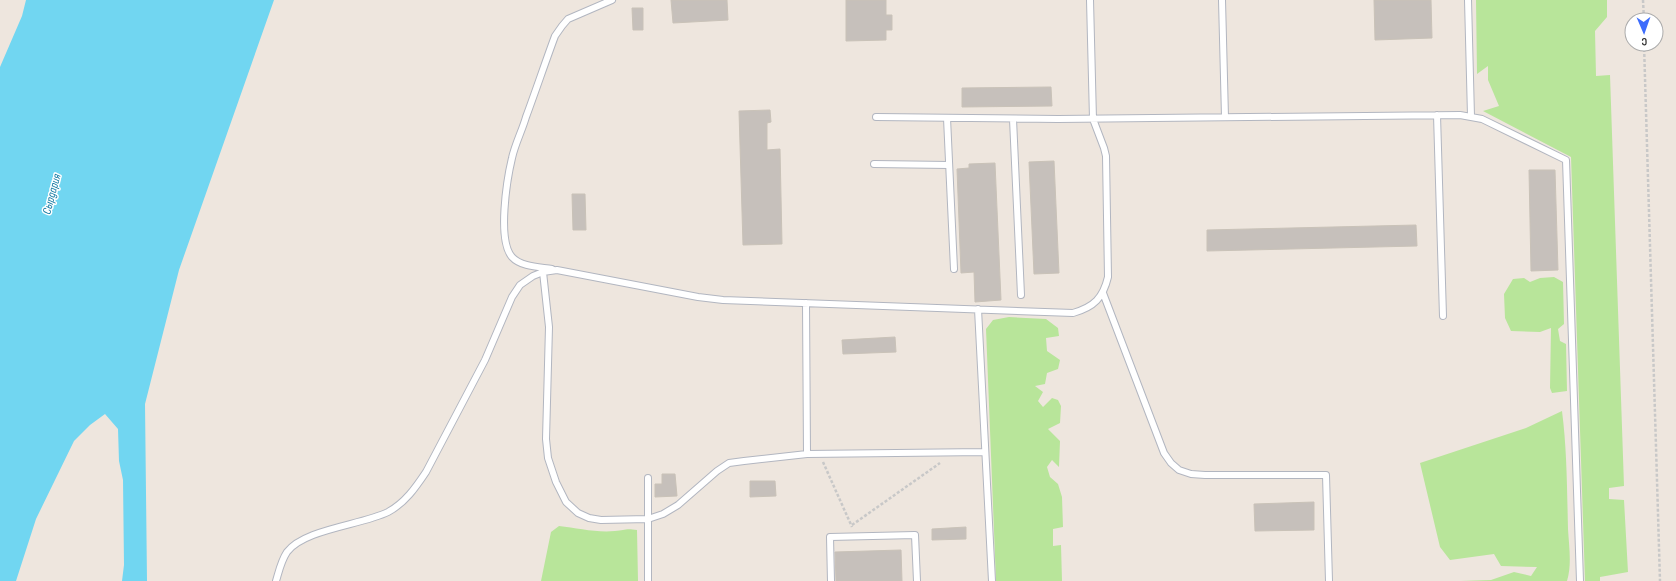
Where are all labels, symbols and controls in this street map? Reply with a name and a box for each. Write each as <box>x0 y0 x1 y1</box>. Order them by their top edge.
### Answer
north arrow <box>1624 12 1664 52</box>
text: С <box>1641 35 1647 48</box>
water label: Сырдария <box>39 172 65 216</box>

